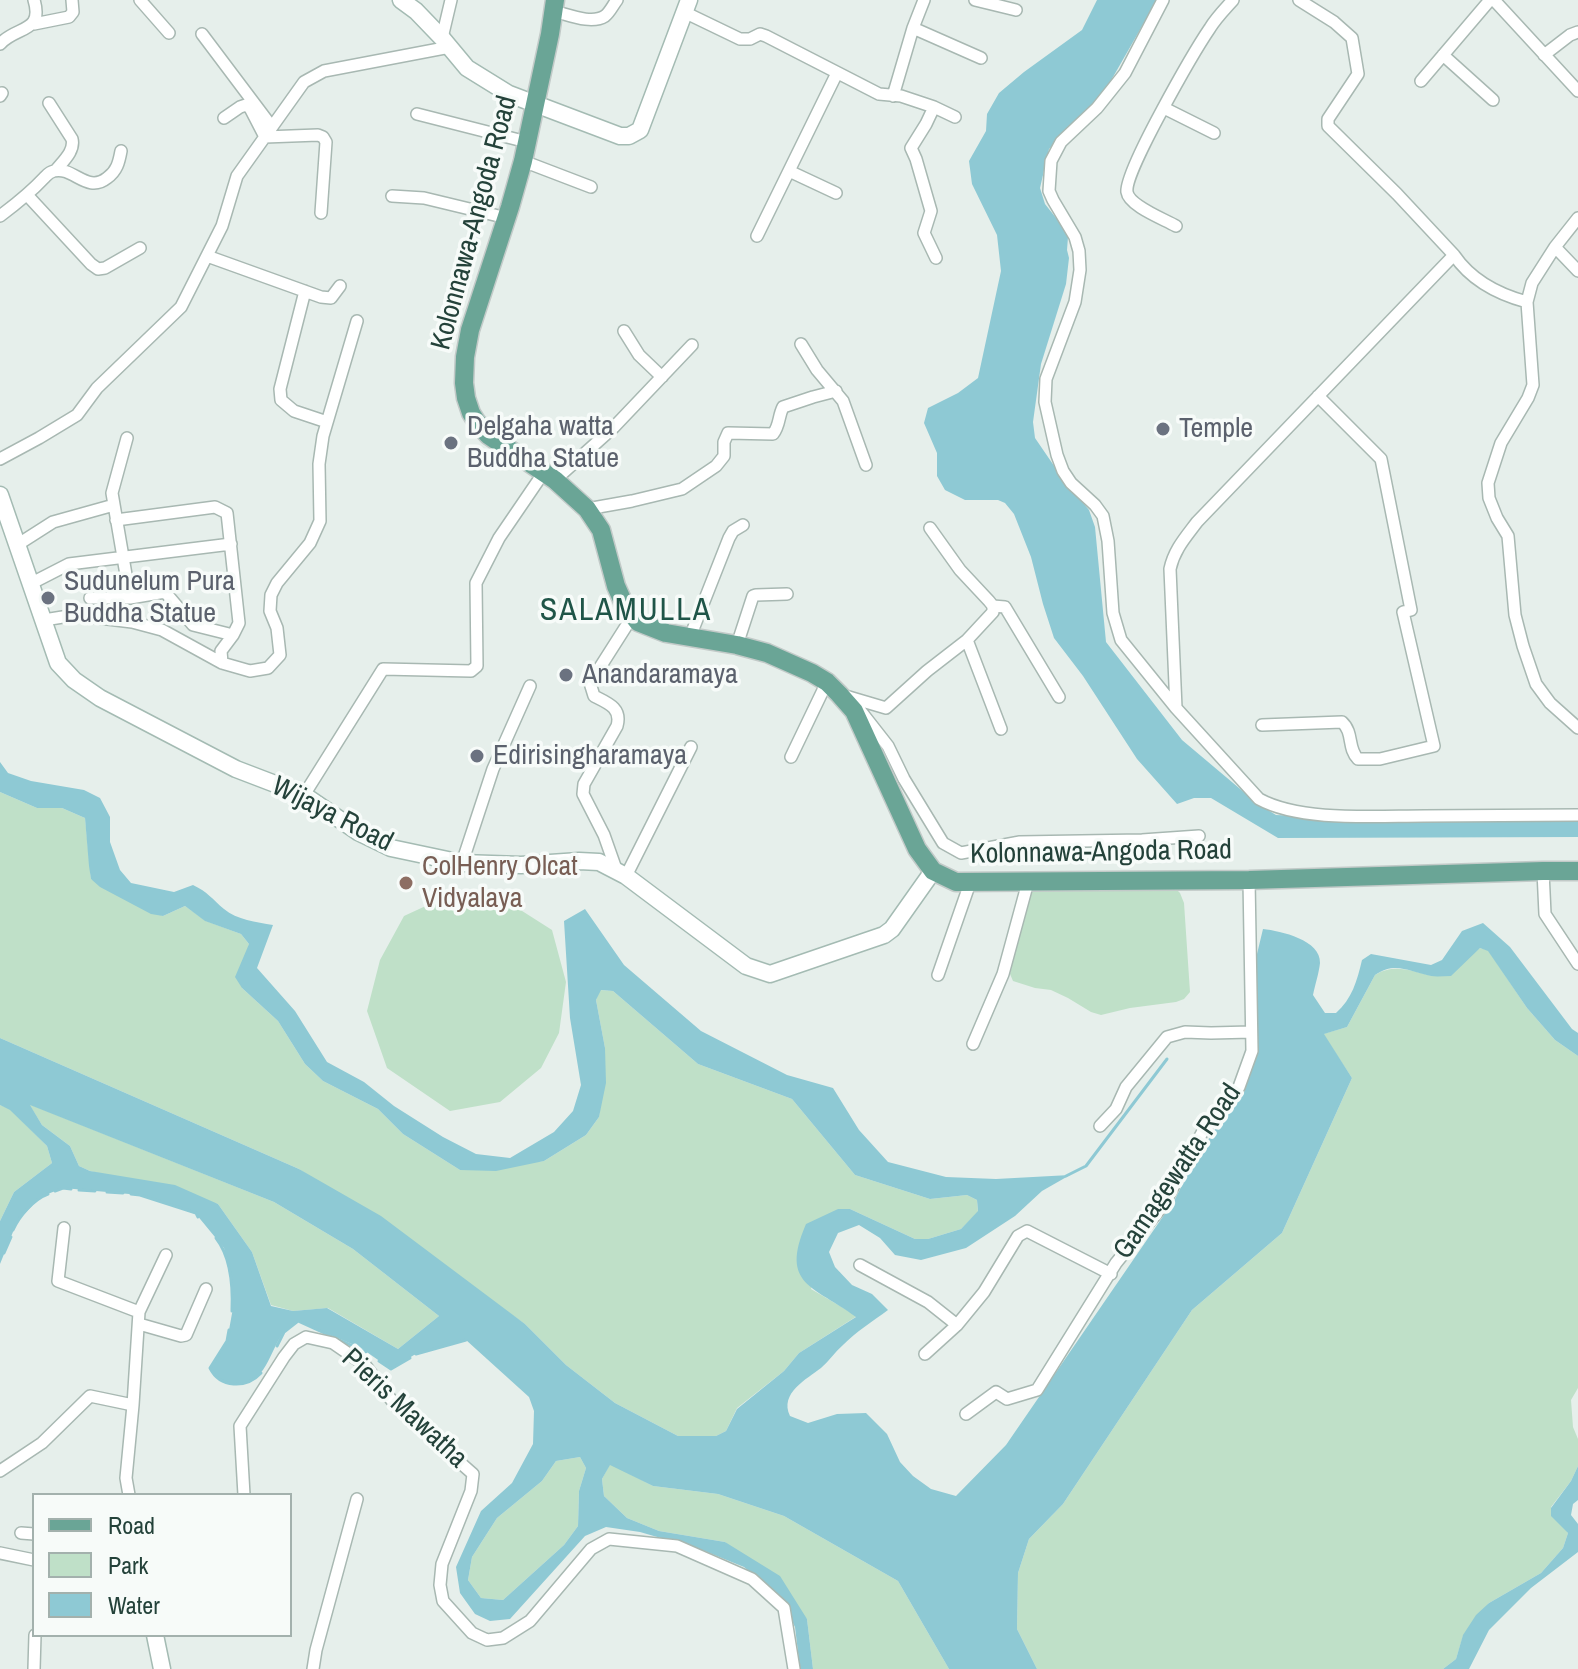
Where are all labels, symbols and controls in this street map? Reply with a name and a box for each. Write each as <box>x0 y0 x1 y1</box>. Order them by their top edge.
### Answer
street label: Kolonnawa-Angoda Road <box>425 92 525 354</box>
place label: Delgaha watta Buddha Statue <box>467 410 619 476</box>
place label: Temple <box>1179 412 1253 446</box>
marker: Temple <box>1154 420 1172 438</box>
marker: Delgaha watta Buddha Statue <box>442 434 460 452</box>
place label: Sudunelum Pura Buddha Statue <box>64 565 235 631</box>
marker: Sudunelum Pura Buddha Statue <box>39 589 57 607</box>
district label: SALAMULLA <box>540 592 712 630</box>
place label: Anandaramaya <box>582 658 738 692</box>
marker: Anandaramaya <box>557 666 575 684</box>
place label: Edirisingharamaya <box>493 739 687 773</box>
marker: Edirisingharamaya <box>468 747 486 765</box>
street label: Wijaya Road <box>266 770 398 860</box>
street label: Kolonnawa-Angoda Road <box>970 834 1232 872</box>
place label: ColHenry Olcat Vidyalaya <box>422 850 578 916</box>
marker: ColHenry Olcat Vidyalaya <box>397 874 415 892</box>
street label: Gamagewatta Road <box>1107 1078 1249 1266</box>
street label: Pieris Mawatha <box>334 1342 474 1476</box>
legend <box>32 1493 292 1637</box>
text: Road <box>108 1509 155 1541</box>
text: Park <box>108 1549 148 1581</box>
text: Water <box>108 1589 160 1621</box>

